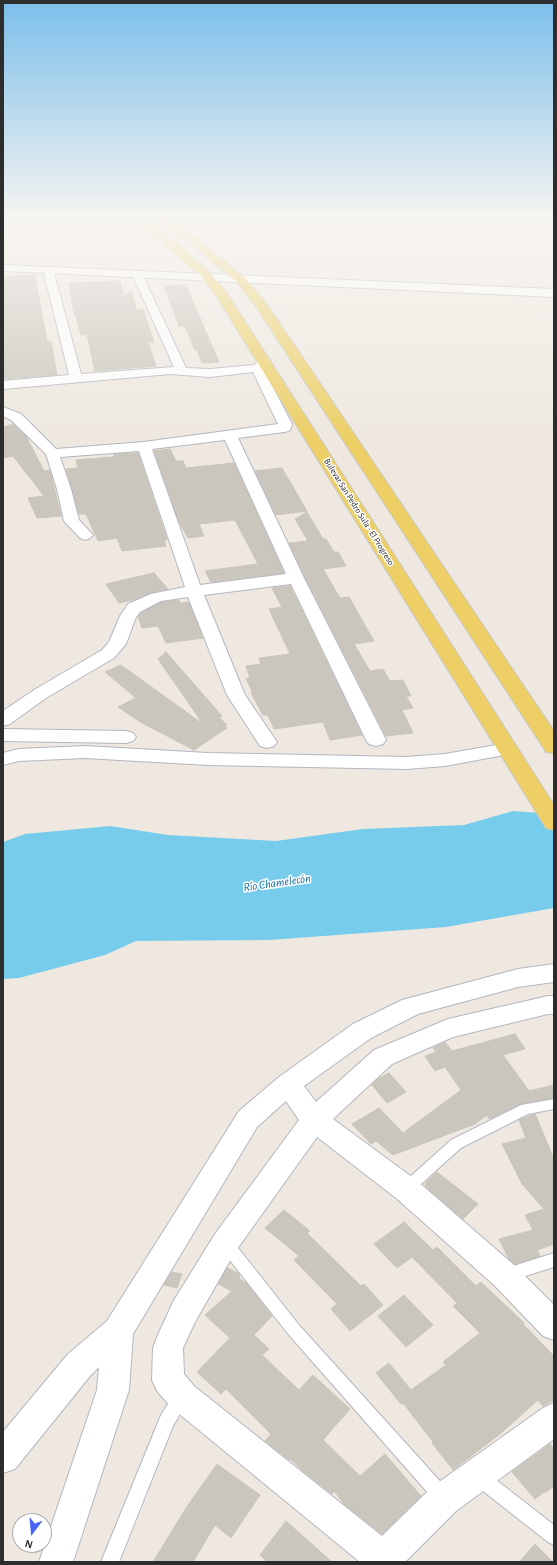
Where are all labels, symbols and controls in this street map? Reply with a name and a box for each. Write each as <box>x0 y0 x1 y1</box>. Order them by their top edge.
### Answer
street label: Bulevar San Pedro Sula - El Progreso <box>322 457 396 567</box>
water label: Río Chamelecón <box>242 871 312 895</box>
north arrow <box>12 1513 52 1553</box>
text: N <box>24 1538 34 1550</box>

